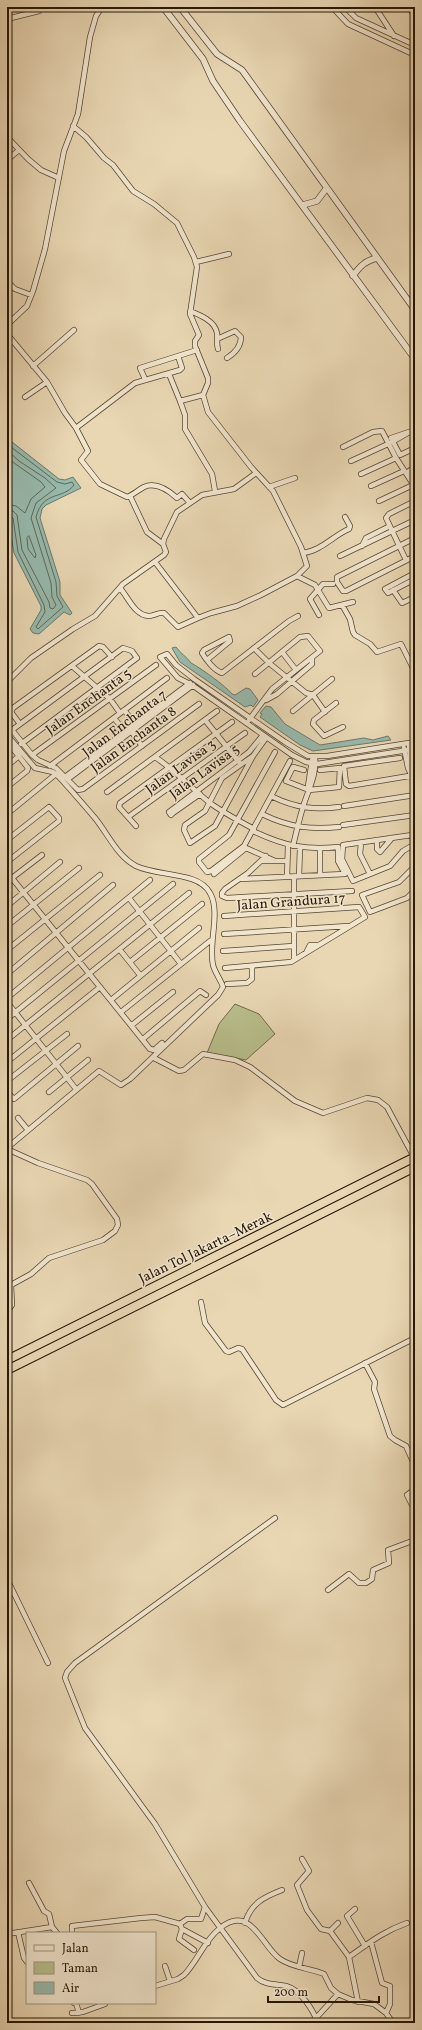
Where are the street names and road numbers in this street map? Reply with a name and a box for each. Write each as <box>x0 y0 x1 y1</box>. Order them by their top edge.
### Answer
street label: Jalan Enchanta 5 <box>42 665 136 740</box>
street label: Jalan Enchanta 7 <box>79 686 171 762</box>
street label: Jalan Enchanta 8 <box>87 703 181 778</box>
street label: Jalan Lavisa 3 <box>142 735 220 799</box>
street label: Jalan Lavisa 5 <box>166 740 244 804</box>
street label: Jalan Grandura 17 <box>236 889 346 916</box>
street label: Jalan Tol Jakarta–Merak <box>136 1208 276 1289</box>

